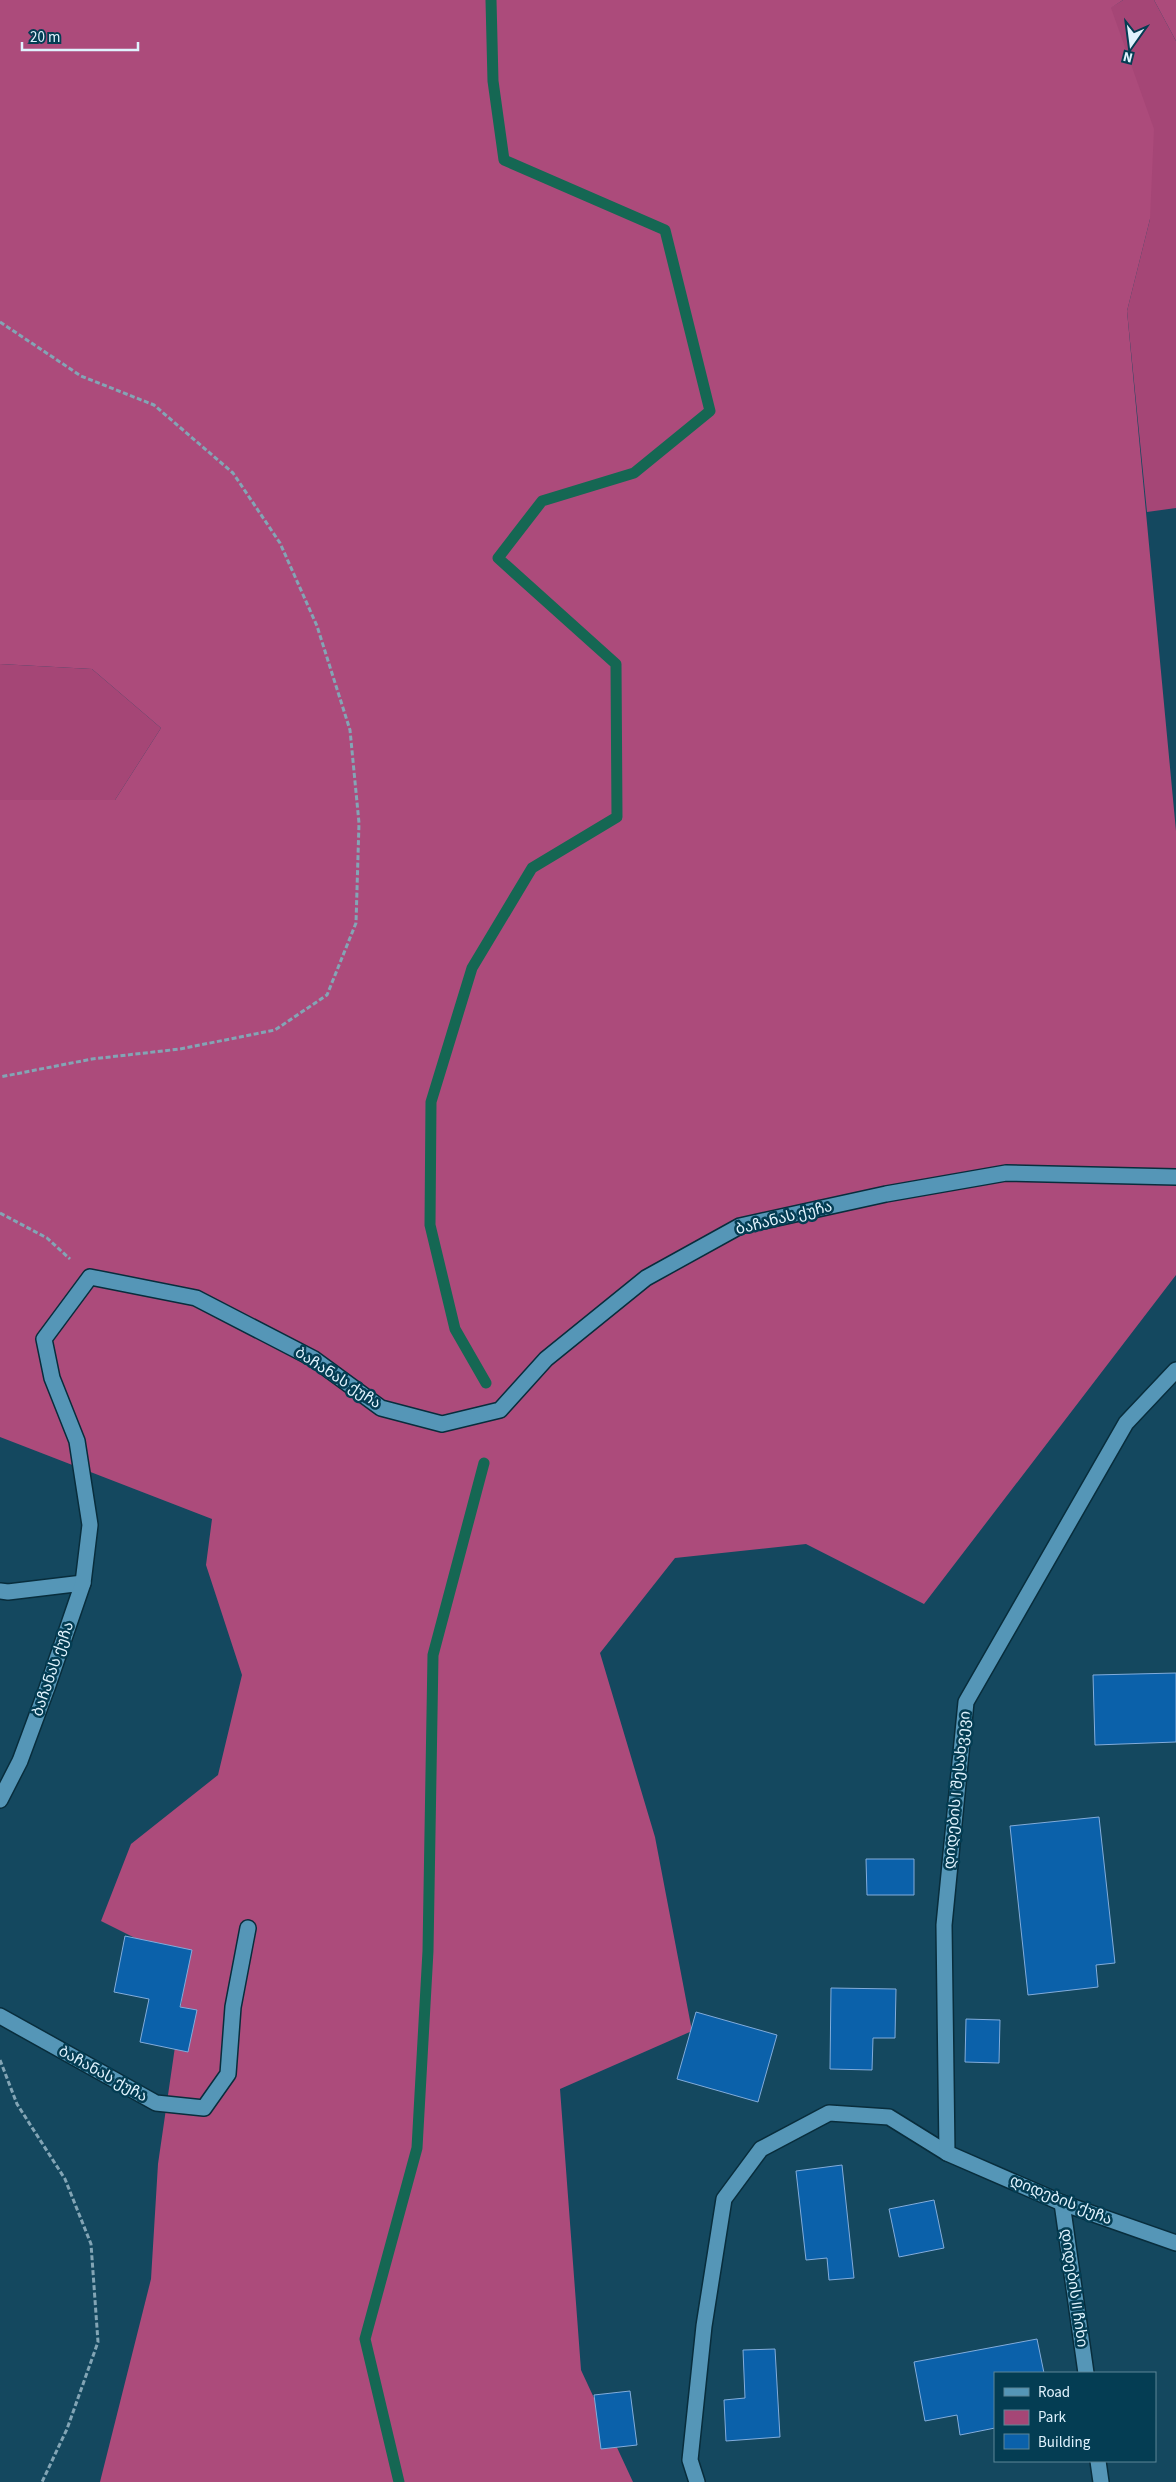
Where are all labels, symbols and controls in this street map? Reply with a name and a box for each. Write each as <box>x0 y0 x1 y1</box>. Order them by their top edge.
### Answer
scale bar <box>22 20 139 52</box>
north arrow <box>1106 20 1156 70</box>
text: 20 m <box>30 27 60 48</box>
text: N <box>1121 46 1135 67</box>
street label: ბაჩანას ქუჩა <box>733 1196 835 1240</box>
street label: ბაჩანას ქუჩა <box>291 1342 385 1414</box>
street label: ბაჩანას ქუჩა <box>27 1619 79 1719</box>
street label: დიდების I შესახვევი <box>938 1710 976 1870</box>
street label: ბაჩანას ქუჩა <box>55 2041 151 2107</box>
street label: დიდების ქუჩა <box>1007 2170 1115 2230</box>
street label: დიდების II ჩიხი <box>1055 2227 1093 2349</box>
legend <box>994 2372 1156 2462</box>
text: Road <box>1038 2382 1070 2403</box>
text: Park <box>1038 2407 1067 2428</box>
text: Building <box>1038 2432 1091 2453</box>

